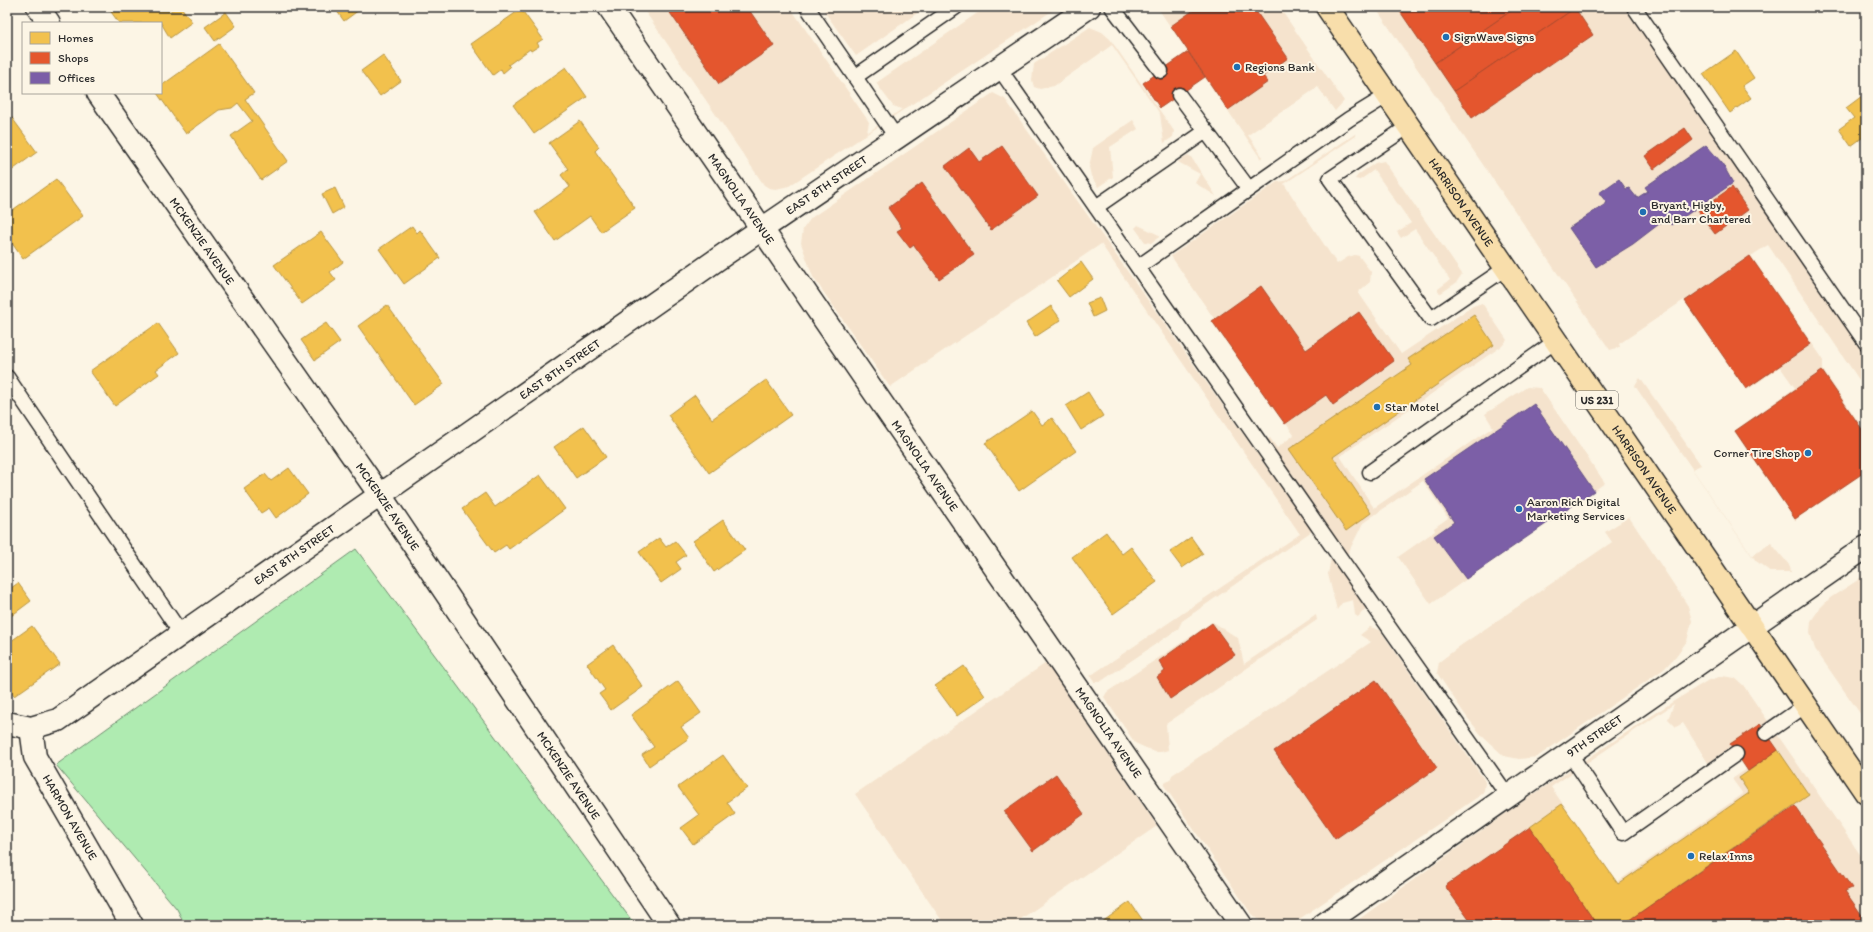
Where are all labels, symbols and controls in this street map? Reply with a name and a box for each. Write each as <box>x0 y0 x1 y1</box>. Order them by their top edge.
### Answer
legend <box>22 22 162 94</box>
place label: SignWave Signs <box>1454 30 1534 44</box>
text: Homes <box>58 31 94 45</box>
marker: SignWave Signs <box>1441 32 1451 42</box>
text: Shops <box>58 51 89 65</box>
place label: Regions Bank <box>1245 60 1315 74</box>
marker: Regions Bank <box>1232 62 1242 72</box>
text: Offices <box>58 71 95 85</box>
street label: MAGNOLIA AVENUE <box>705 151 777 247</box>
street label: EAST 8TH STREET <box>783 152 870 218</box>
street label: HARRISON AVENUE <box>1426 155 1497 250</box>
street label: MCKENZIE AVENUE <box>167 195 237 288</box>
place label: Bryant, Higby, and Barr Chartered <box>1651 198 1751 226</box>
marker: Bryant, Higby, and Barr Chartered <box>1638 207 1648 217</box>
street label: EAST 8TH STREET <box>517 336 603 402</box>
road number: US 231 <box>1576 391 1618 409</box>
place label: Star Motel <box>1385 400 1440 414</box>
marker: Star Motel <box>1372 402 1382 412</box>
street label: MAGNOLIA AVENUE <box>889 418 961 514</box>
street label: HARRISON AVENUE <box>1609 423 1680 517</box>
place label: Corner Tire Shop <box>1714 446 1800 460</box>
marker: Corner Tire Shop <box>1803 448 1813 458</box>
street label: MCKENZIE AVENUE <box>353 460 423 554</box>
place label: Aaron Rich Digital Marketing Services <box>1527 495 1625 523</box>
marker: Aaron Rich Digital Marketing Services <box>1514 504 1524 514</box>
street label: EAST 8TH STREET <box>251 522 338 588</box>
street label: MAGNOLIA AVENUE <box>1072 684 1145 781</box>
street label: 9TH STREET <box>1564 711 1626 760</box>
street label: MCKENZIE AVENUE <box>534 729 603 822</box>
street label: HARMON AVENUE <box>40 772 100 863</box>
place label: Relax Inns <box>1699 849 1753 863</box>
marker: Relax Inns <box>1686 851 1696 861</box>

